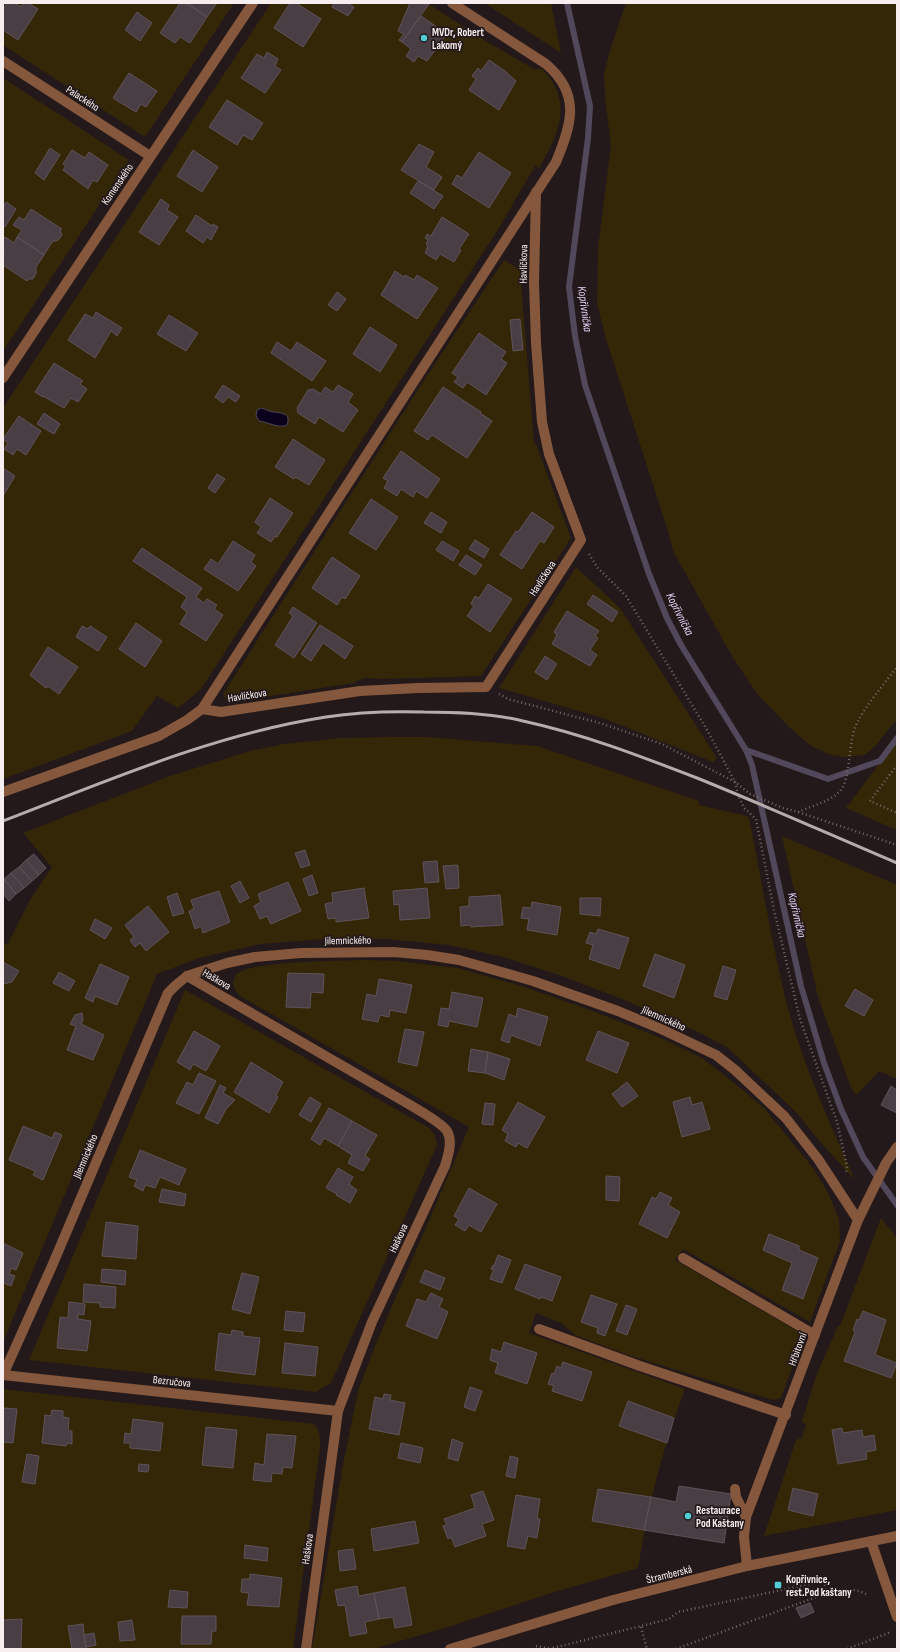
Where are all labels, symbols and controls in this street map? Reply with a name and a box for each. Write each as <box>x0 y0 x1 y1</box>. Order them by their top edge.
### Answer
place label: MVDr, Robert Lakomý <box>432 26 484 52</box>
marker: MVDr, Robert Lakomý <box>419 33 429 43</box>
street label: Palackého <box>64 83 102 114</box>
street label: Komenského <box>99 161 136 207</box>
street label: Havlíčkova <box>517 244 530 284</box>
water label: Kopřivnička <box>574 285 595 333</box>
street label: Havlíčkova <box>526 558 559 598</box>
water label: Kopřivnička <box>662 590 697 638</box>
street label: Havlíčkova <box>227 686 268 705</box>
water label: Kopřivnička <box>784 891 809 939</box>
street label: Jilemnického <box>324 934 372 947</box>
street label: Haškova <box>200 966 233 993</box>
street label: Jilemnického <box>639 1003 688 1034</box>
street label: Jilemnického <box>70 1132 101 1181</box>
street label: Haškova <box>386 1222 411 1255</box>
street label: Hřbitovní <box>786 1330 810 1367</box>
street label: Bezručova <box>152 1373 192 1390</box>
place label: Restaurace Pod Kaštany <box>696 1504 744 1530</box>
marker: Restaurace Pod Kaštany <box>683 1511 693 1521</box>
street label: Haškova <box>299 1533 316 1565</box>
street label: Štramberská <box>645 1562 693 1586</box>
place label: Kopřivnice, rest.Pod kaštany <box>786 1573 852 1599</box>
marker: Kopřivnice, rest.Pod kaštany <box>773 1580 783 1590</box>

